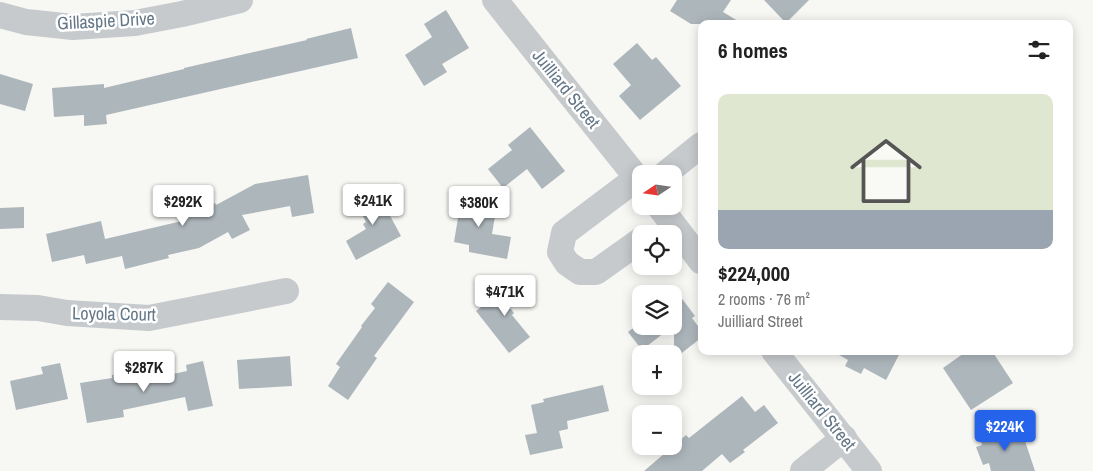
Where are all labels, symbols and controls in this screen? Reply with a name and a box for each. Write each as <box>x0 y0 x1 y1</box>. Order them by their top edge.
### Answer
street label: Gillaspie Drive <box>57 5 155 36</box>
text: 6 homes <box>718 36 788 65</box>
icon: filters <box>1025 36 1053 64</box>
street label: Juilliard Street <box>527 44 606 134</box>
icon: home <box>841 126 931 216</box>
north arrow <box>632 165 682 215</box>
map controls <box>632 165 682 455</box>
pin: $292K <box>148 184 218 227</box>
pin: $241K <box>338 184 408 226</box>
pin: $380K <box>444 186 514 228</box>
text: $241K <box>354 189 392 211</box>
text: $292K <box>164 190 202 212</box>
text: $380K <box>460 191 498 213</box>
button: locate <box>632 225 682 275</box>
text: $224,000 <box>718 259 790 288</box>
pin: $471K <box>470 274 540 317</box>
text: $471K <box>486 280 524 302</box>
button: layers <box>632 285 682 335</box>
text: 2 rooms · 76 m² <box>718 288 810 310</box>
street label: Loyola Court <box>72 300 156 327</box>
text: Juilliard Street <box>718 310 803 332</box>
button: + <box>632 345 682 395</box>
pin: $287K <box>109 350 179 393</box>
text: $287K <box>125 356 163 378</box>
street label: Juilliard Street <box>783 366 862 456</box>
button: − <box>632 405 682 455</box>
pin: $224K <box>970 410 1040 452</box>
text: $224K <box>986 415 1024 437</box>

